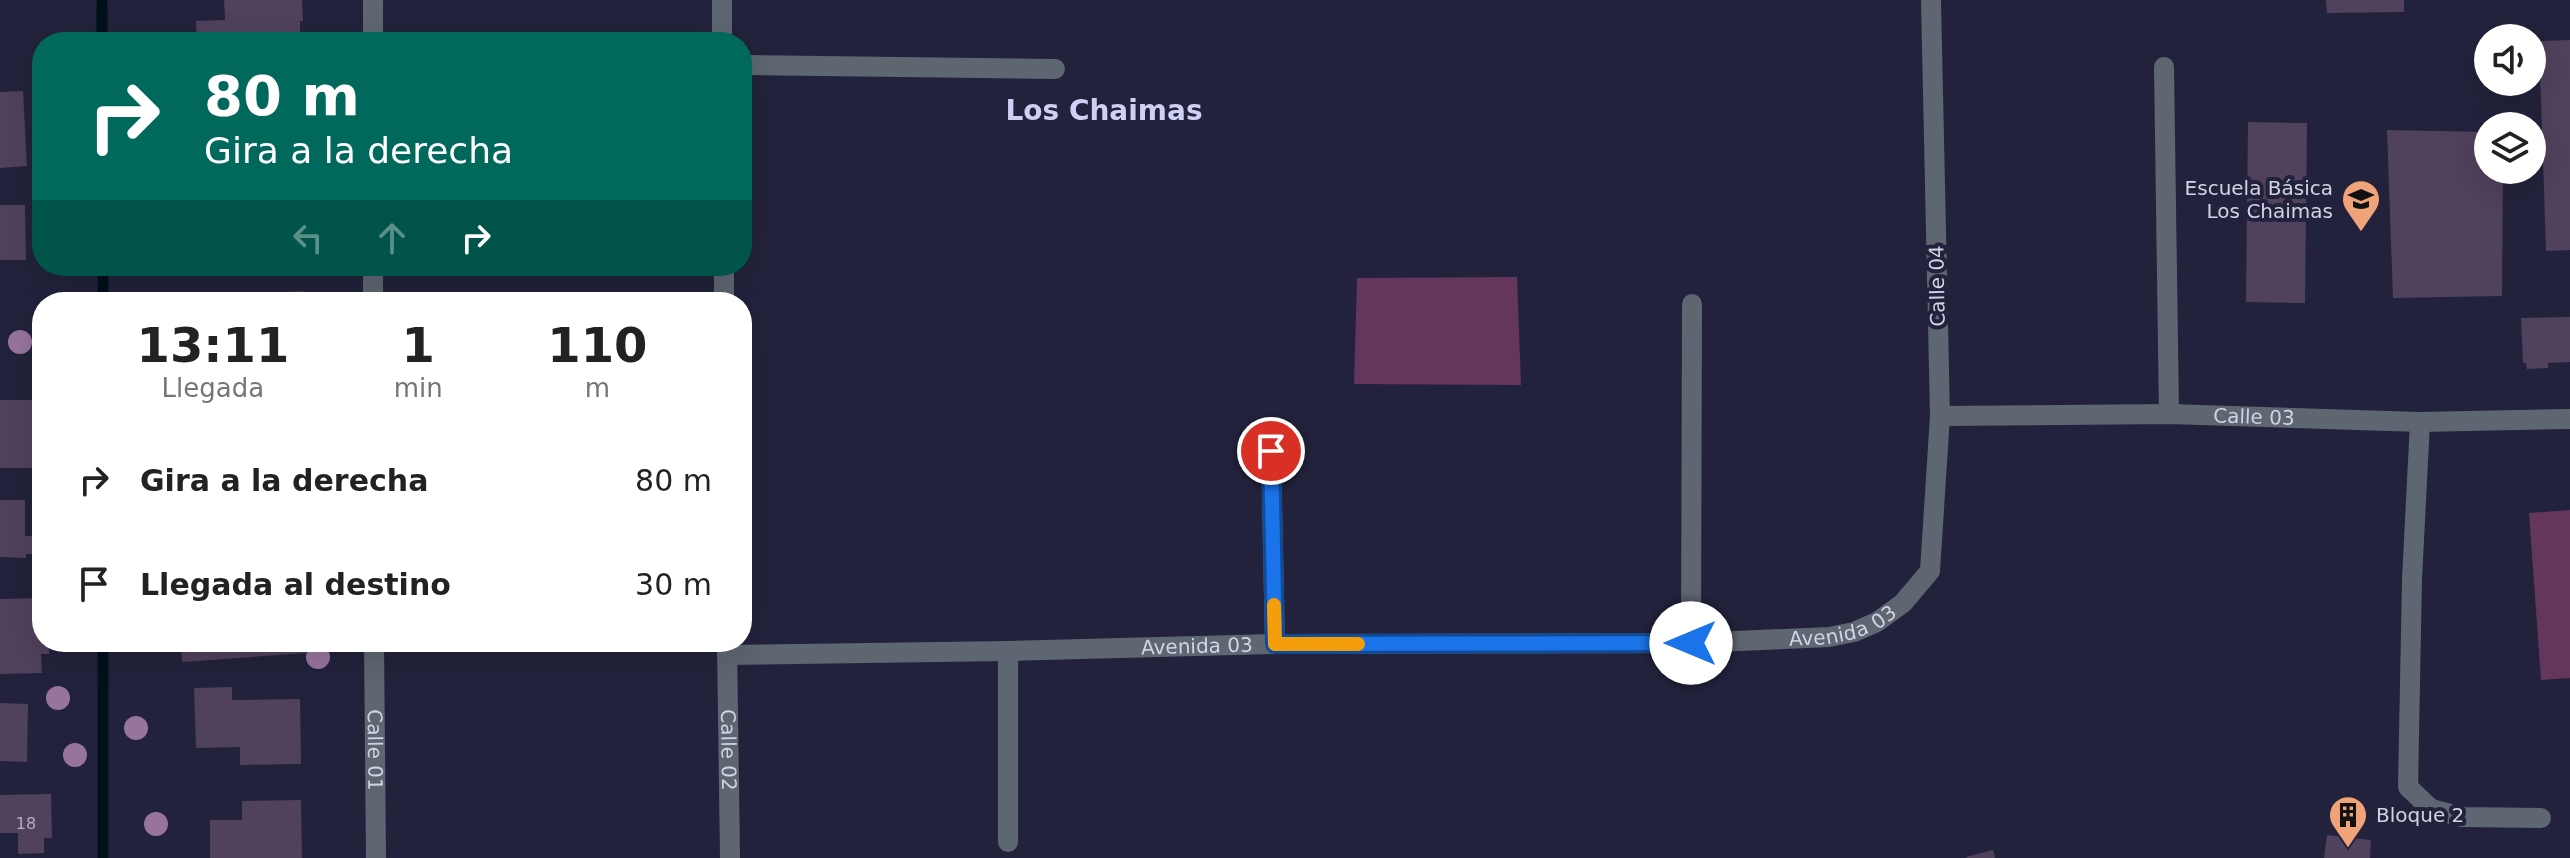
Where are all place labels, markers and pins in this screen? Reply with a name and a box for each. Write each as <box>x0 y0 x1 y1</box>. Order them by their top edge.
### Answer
place label: Escuela Básica Los Chaimas <box>2185 176 2333 223</box>
school or university icon: Escuela Básica Los Chaimas <box>2340 178 2382 233</box>
pin <box>1237 417 1305 485</box>
building icon: Bloque 2 <box>2327 794 2369 849</box>
place label: Bloque 2 <box>2376 803 2464 827</box>

